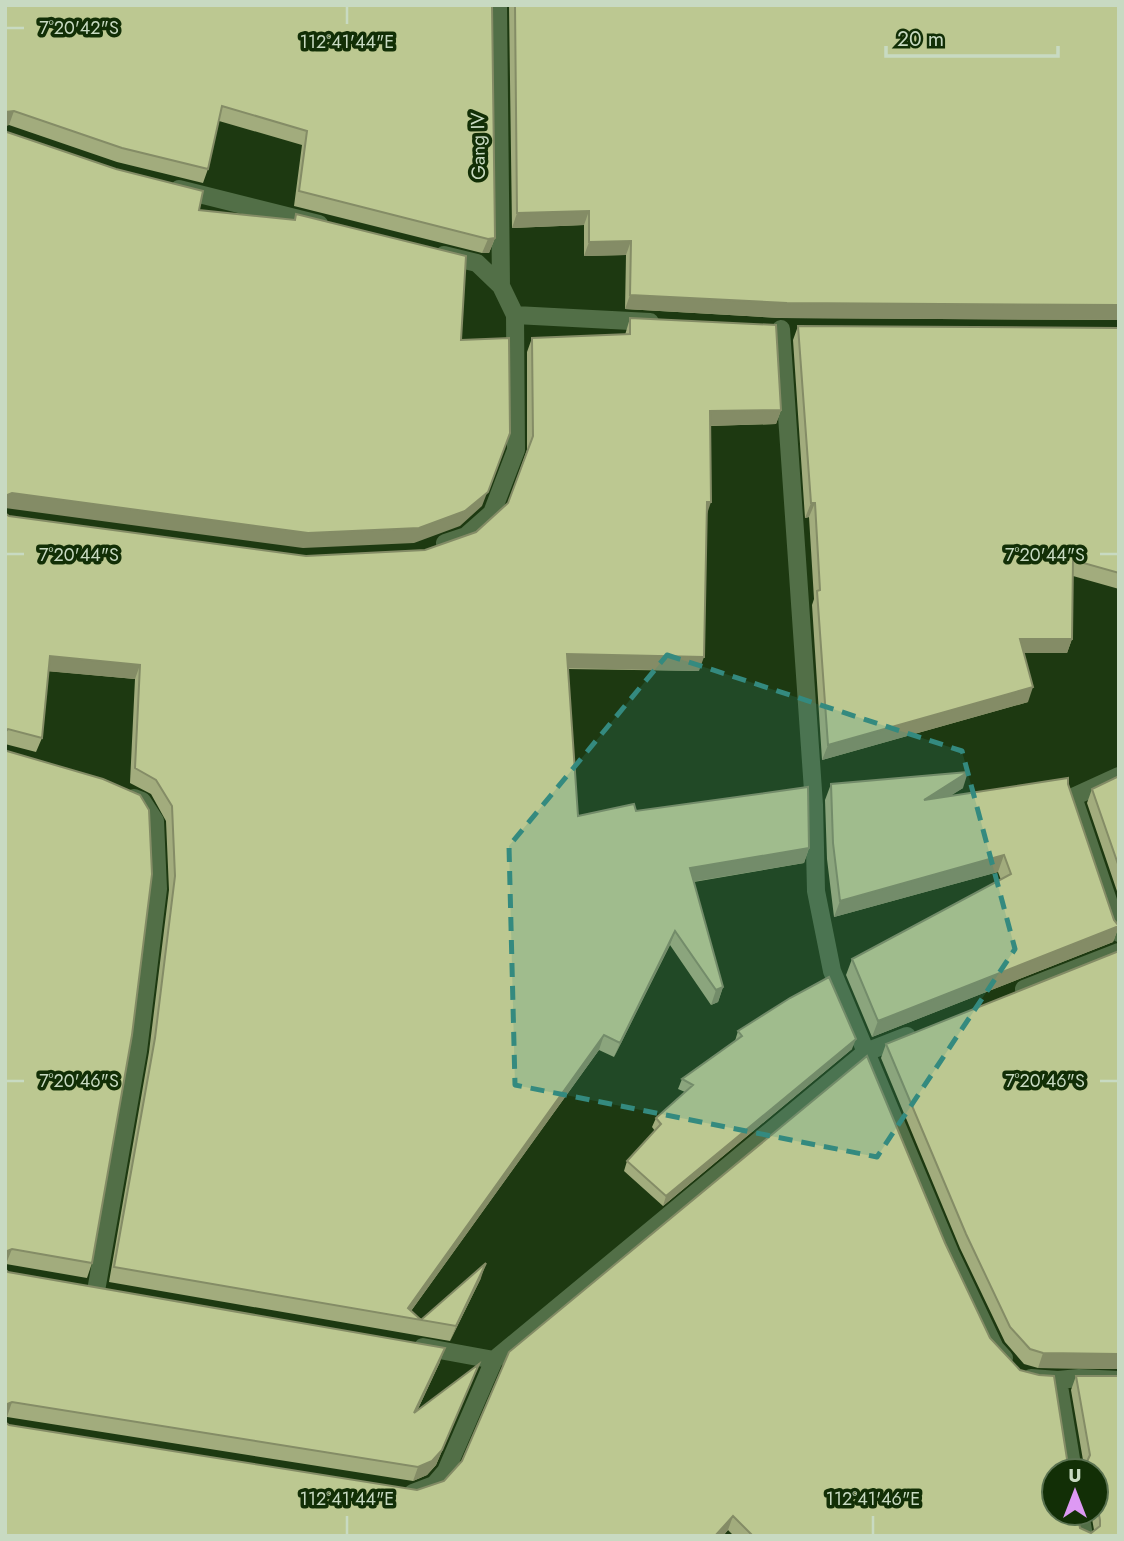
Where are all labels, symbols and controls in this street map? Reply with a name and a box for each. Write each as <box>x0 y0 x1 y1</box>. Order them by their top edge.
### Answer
scale bar <box>886 14 1058 58</box>
text: 7°20'42"S <box>39 15 119 41</box>
text: 20 m <box>897 24 944 54</box>
text: 112°41'44"E <box>300 29 394 55</box>
street label: Gang IV <box>464 112 492 180</box>
text: 7°20'44"S <box>39 542 119 568</box>
text: 7°20'44"S <box>1005 542 1085 568</box>
text: 7°20'46"S <box>39 1068 119 1094</box>
text: 7°20'46"S <box>1005 1068 1085 1094</box>
north arrow <box>1040 1457 1110 1527</box>
text: U <box>1068 1462 1082 1489</box>
text: 112°41'44"E <box>300 1486 394 1512</box>
text: 112°41'46"E <box>826 1486 920 1512</box>

